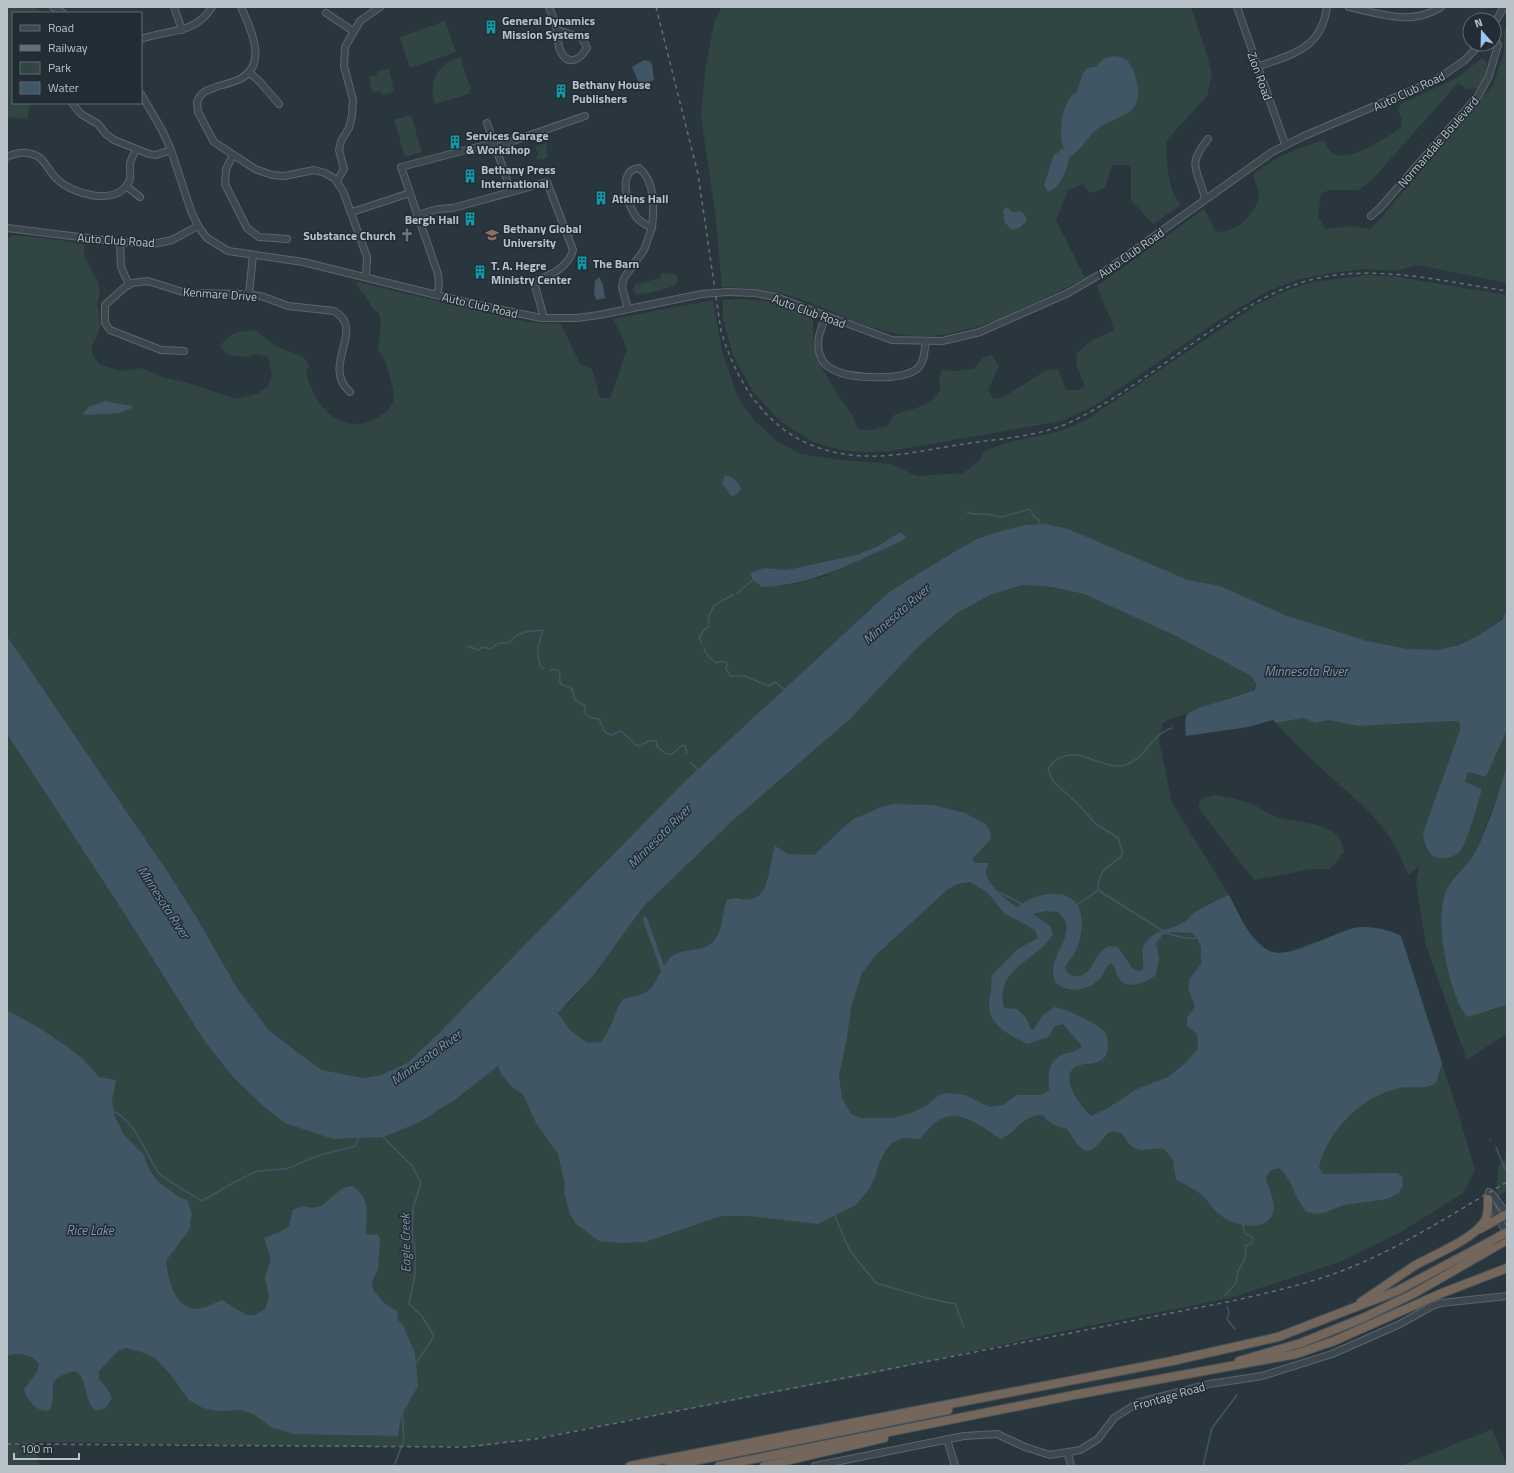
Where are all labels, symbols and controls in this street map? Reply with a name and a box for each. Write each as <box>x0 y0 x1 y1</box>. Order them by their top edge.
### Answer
place label: General Dynamics Mission Systems <box>502 11 596 44</box>
legend <box>12 12 142 104</box>
north arrow <box>1462 12 1502 52</box>
text: N <box>1472 14 1485 31</box>
text: Road <box>48 18 74 37</box>
building icon: General Dynamics Mission Systems <box>483 19 499 35</box>
text: Railway <box>48 38 88 57</box>
street label: Zion Road <box>1242 49 1278 103</box>
text: Park <box>48 58 71 77</box>
street label: Auto Club Road <box>1370 66 1448 116</box>
place label: Bethany House Publishers <box>572 75 651 108</box>
text: Water <box>48 78 79 97</box>
building icon: Bethany House Publishers <box>553 83 569 99</box>
street label: Normandale Boulevard <box>1393 92 1483 192</box>
place label: Services Garage & Workshop <box>466 126 549 159</box>
building icon: Services Garage & Workshop <box>447 134 463 150</box>
place label: Bethany Press International <box>481 160 556 193</box>
building icon: Bethany Press International <box>462 168 478 184</box>
place label: Atkins Hall <box>612 189 668 208</box>
building icon: Atkins Hall <box>593 190 609 206</box>
place label: Bergh Hall <box>405 210 459 229</box>
building icon: Bergh Hall <box>462 211 478 227</box>
place label: Bethany Global University <box>503 219 582 252</box>
street label: Auto Club Road <box>1094 223 1168 283</box>
place label: Substance Church <box>303 226 396 245</box>
church icon: Substance Church <box>399 227 415 243</box>
school or university icon: Bethany Global University <box>484 227 500 243</box>
street label: Auto Club Road <box>77 228 155 252</box>
place label: The Barn <box>593 254 639 273</box>
building icon: The Barn <box>574 255 590 271</box>
place label: T. A. Hegre Ministry Center <box>491 256 572 289</box>
building icon: T. A. Hegre Ministry Center <box>472 264 488 280</box>
street label: Kenmare Drive <box>182 282 258 306</box>
street label: Auto Club Road <box>440 287 520 323</box>
street label: Auto Club Road <box>769 289 849 333</box>
water label: Minnesota River <box>858 578 935 649</box>
water label: Minnesota River <box>1264 661 1349 681</box>
water label: Minnesota River <box>623 798 697 872</box>
water label: Minnesota River <box>133 862 196 944</box>
water label: Minnesota River <box>387 1023 467 1090</box>
water label: Eagle Creek <box>394 1211 416 1273</box>
water label: Rice Lake <box>66 1220 115 1240</box>
street label: Frontage Road <box>1131 1377 1207 1415</box>
scale bar <box>14 1435 79 1461</box>
text: 100 m <box>20 1439 53 1458</box>

